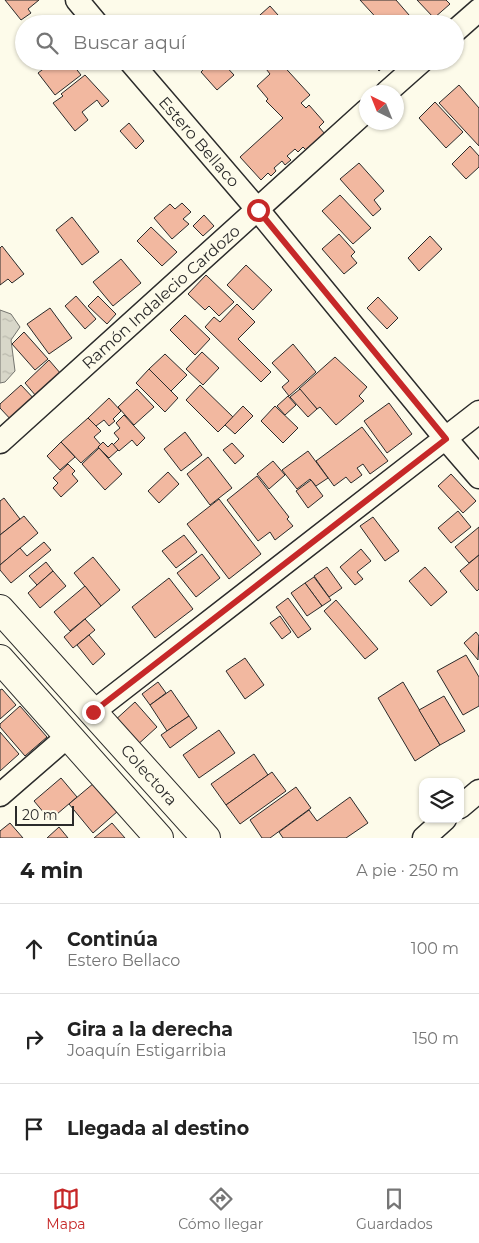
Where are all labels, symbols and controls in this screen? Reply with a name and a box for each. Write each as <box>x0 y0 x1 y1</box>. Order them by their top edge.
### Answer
search box <box>15 15 464 70</box>
icon: search <box>33 29 61 57</box>
text: Buscar aquí <box>73 31 186 54</box>
north arrow <box>359 85 404 130</box>
street label: Estero Bellaco <box>155 93 243 191</box>
route start <box>247 199 270 222</box>
street label: Ramón Indalecio Cardozo <box>78 221 244 373</box>
route end <box>82 701 105 724</box>
street label: Colectora <box>117 741 181 809</box>
map controls <box>419 778 464 823</box>
button: layers <box>419 778 464 823</box>
scale bar <box>15 803 74 826</box>
text: 20 m <box>22 806 58 824</box>
text: 4 min <box>20 858 83 883</box>
text: A pie · 250 m <box>356 861 459 880</box>
text: Continúa <box>67 928 158 951</box>
icon: ahead <box>20 935 48 963</box>
text: 100 m <box>411 939 459 958</box>
text: Estero Bellaco <box>67 951 180 970</box>
text: Gira a la derecha <box>67 1018 233 1041</box>
icon: right <box>20 1025 48 1053</box>
text: 150 m <box>412 1029 459 1048</box>
text: Joaquín Estigarribia <box>67 1041 226 1060</box>
icon: arrive <box>20 1115 48 1143</box>
text: Llegada al destino <box>67 1117 249 1140</box>
tab: Mapa <box>46 1185 86 1233</box>
tab: Cómo llegar <box>178 1185 263 1233</box>
tab: Guardados <box>356 1185 433 1233</box>

